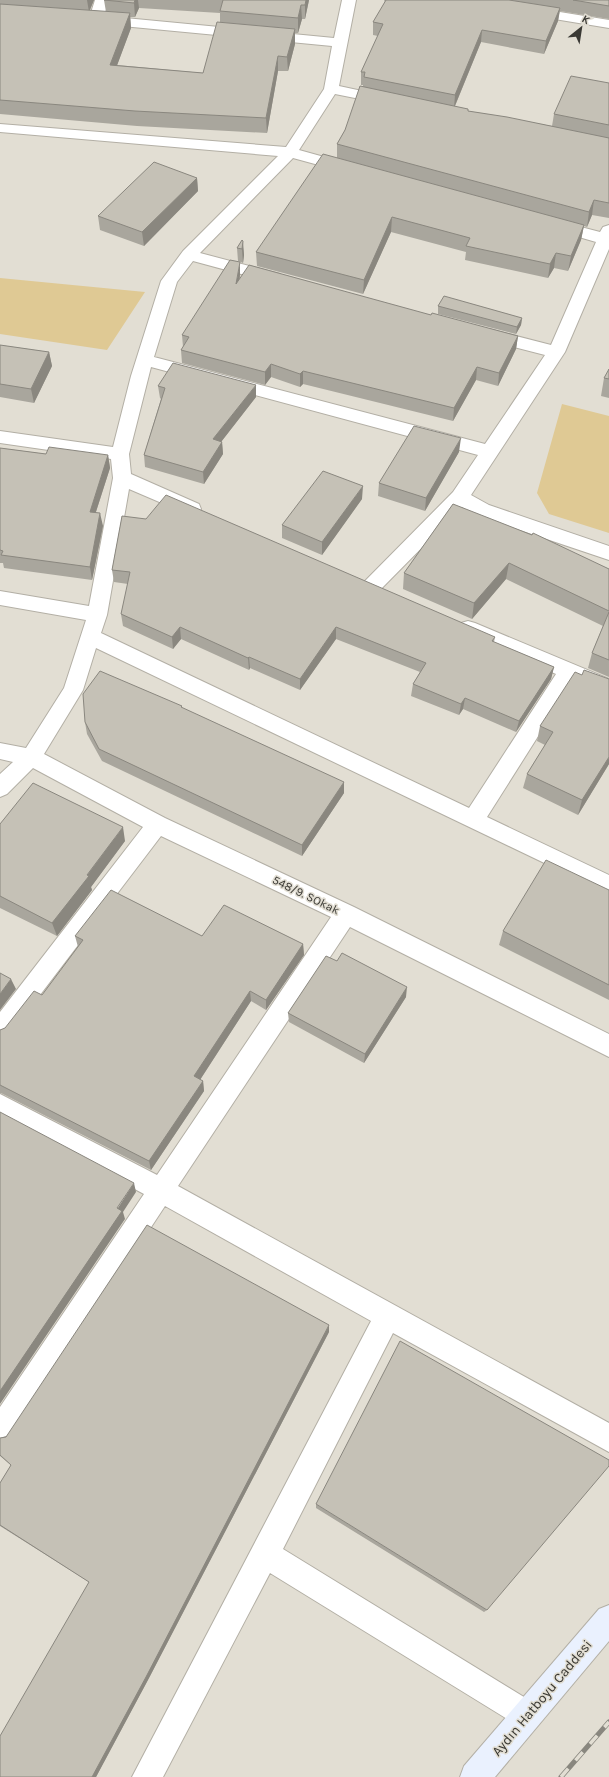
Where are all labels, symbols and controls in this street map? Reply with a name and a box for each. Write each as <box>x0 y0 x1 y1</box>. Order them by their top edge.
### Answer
north arrow <box>561 8 601 48</box>
text: K <box>579 12 593 28</box>
street label: 548/9. SOkak <box>270 873 342 917</box>
street label: Aydın Hatboyu Caddesi <box>488 1636 596 1760</box>

